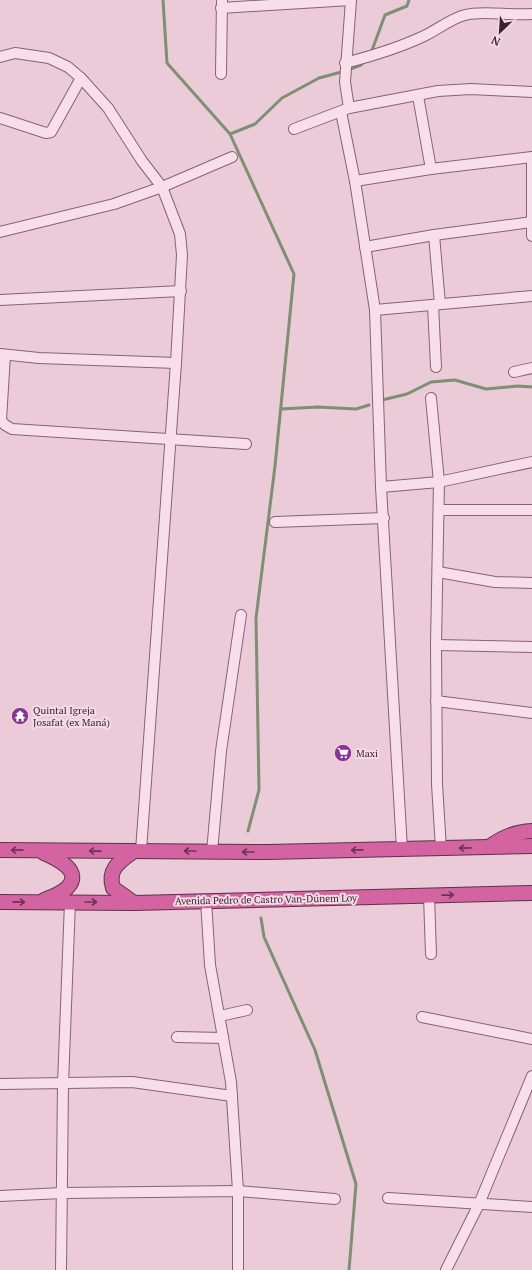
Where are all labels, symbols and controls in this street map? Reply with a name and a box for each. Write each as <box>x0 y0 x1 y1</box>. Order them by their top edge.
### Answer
north arrow <box>480 12 520 52</box>
text: N <box>488 33 503 49</box>
place label: Quintal Igreja Josafat (ex Maná) <box>33 704 110 729</box>
temple icon: Quintal Igreja Josafat (ex Maná) <box>10 706 30 726</box>
supermarket icon: Maxi <box>333 743 353 763</box>
place label: Maxi <box>356 747 378 760</box>
one-way arrow <box>459 844 472 852</box>
one-way arrow <box>11 846 24 854</box>
one-way arrow <box>351 846 364 854</box>
one-way arrow <box>89 847 102 854</box>
one-way arrow <box>184 847 197 855</box>
one-way arrow <box>242 848 255 856</box>
street label: Avenida Pedro de Castro Van-Dúnem Loy <box>175 891 358 908</box>
one-way arrow <box>441 892 454 899</box>
one-way arrow <box>12 898 25 906</box>
one-way arrow <box>84 899 97 906</box>

